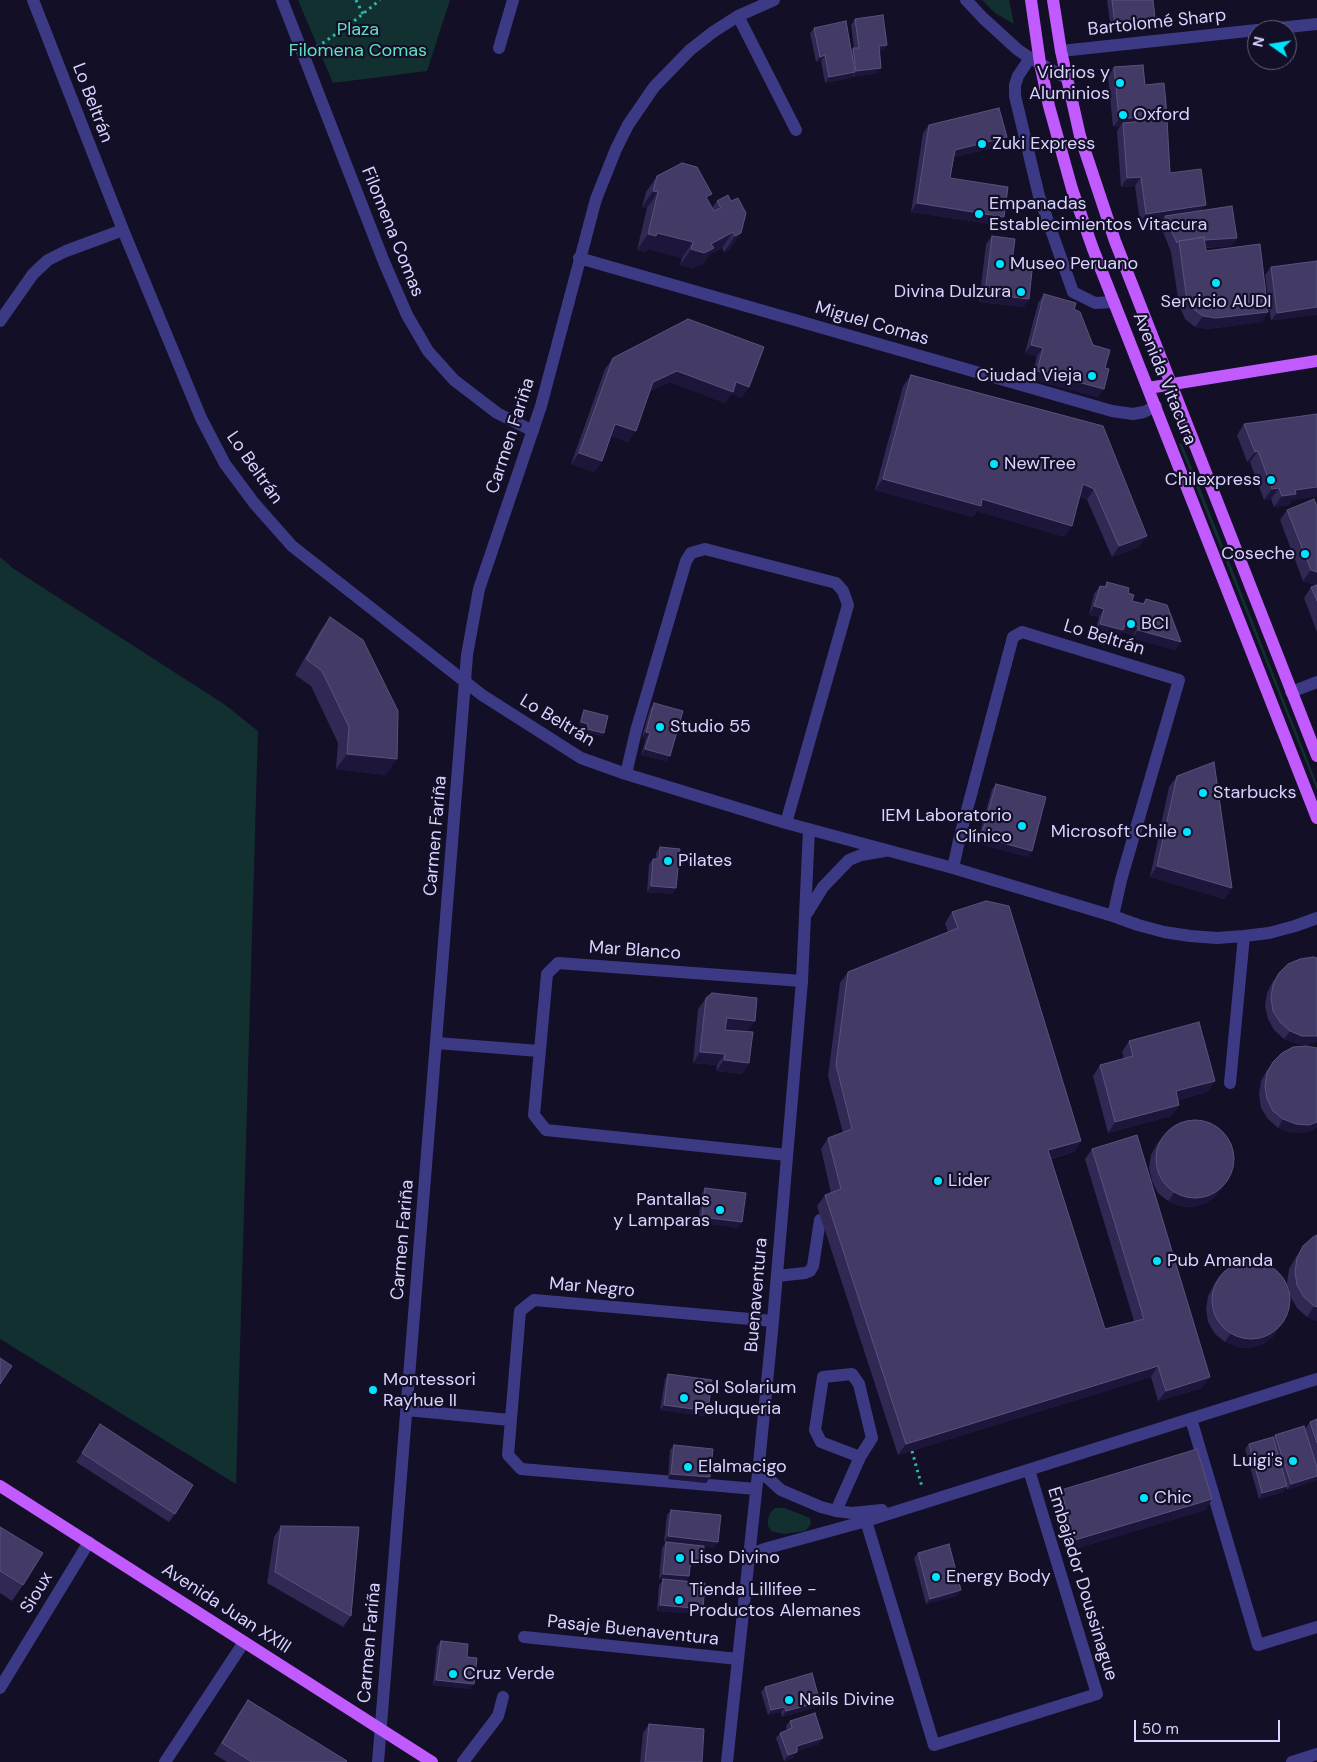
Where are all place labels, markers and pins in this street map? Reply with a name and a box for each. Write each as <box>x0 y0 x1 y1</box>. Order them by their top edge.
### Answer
place label: Vidrios y Aluminios <box>1029 62 1110 104</box>
marker: Vidrios y Aluminios <box>1114 77 1126 89</box>
place label: Oxford <box>1133 104 1190 126</box>
marker: Oxford <box>1117 109 1129 121</box>
place label: Zuki Express <box>992 133 1095 155</box>
marker: Zuki Express <box>976 138 988 150</box>
place label: Empanadas Establecimientos Vitacura <box>989 193 1207 235</box>
marker: Empanadas Establecimientos Vitacura <box>973 208 985 220</box>
place label: Museo Peruano <box>1010 253 1138 275</box>
marker: Museo Peruano <box>994 258 1006 270</box>
marker: Servicio AUDI <box>1210 277 1222 289</box>
place label: Divina Dulzura <box>894 281 1011 303</box>
marker: Divina Dulzura <box>1015 286 1027 298</box>
place label: Servicio AUDI <box>1160 291 1272 313</box>
place label: Ciudad Vieja <box>977 365 1082 387</box>
marker: Ciudad Vieja <box>1086 370 1098 382</box>
place label: NewTree <box>1004 453 1076 475</box>
marker: NewTree <box>988 458 1000 470</box>
place label: Chilexpress <box>1165 469 1261 491</box>
marker: Chilexpress <box>1265 474 1277 486</box>
place label: Coseche <box>1221 543 1295 565</box>
marker: Coseche <box>1299 548 1311 560</box>
place label: BCI <box>1141 613 1169 635</box>
marker: BCI <box>1125 618 1137 630</box>
place label: Studio 55 <box>670 716 751 738</box>
marker: Studio 55 <box>654 721 666 733</box>
place label: Starbucks <box>1213 782 1296 804</box>
marker: Starbucks <box>1197 787 1209 799</box>
place label: IEM Laboratorio Clínico <box>881 805 1012 848</box>
marker: IEM Laboratorio Clínico <box>1016 820 1028 832</box>
place label: Microsoft Chile <box>1051 821 1177 843</box>
marker: Microsoft Chile <box>1181 826 1193 838</box>
place label: Pilates <box>678 850 732 872</box>
marker: Pilates <box>662 855 674 867</box>
place label: Lider <box>948 1170 990 1192</box>
marker: Lider <box>932 1175 944 1187</box>
place label: Pantallas y Lamparas <box>613 1189 710 1232</box>
marker: Pantallas y Lamparas <box>714 1204 726 1216</box>
place label: Pub Amanda <box>1167 1250 1273 1272</box>
marker: Pub Amanda <box>1151 1255 1163 1267</box>
place label: Montessori Rayhue II <box>383 1369 476 1412</box>
place label: Sol Solarium Peluqueria <box>694 1377 796 1420</box>
marker: Montessori Rayhue II <box>367 1384 379 1396</box>
marker: Sol Solarium Peluqueria <box>678 1392 690 1404</box>
place label: Luigi's <box>1233 1450 1283 1472</box>
marker: Luigi's <box>1287 1455 1299 1467</box>
place label: Elalmacigo <box>698 1456 787 1478</box>
marker: Elalmacigo <box>682 1461 694 1473</box>
place label: Chic <box>1154 1487 1192 1509</box>
marker: Chic <box>1138 1492 1150 1504</box>
place label: Liso Divino <box>690 1547 780 1569</box>
marker: Liso Divino <box>674 1552 686 1564</box>
place label: Energy Body <box>946 1566 1051 1588</box>
marker: Energy Body <box>930 1571 942 1583</box>
place label: Tienda Lillifee - Productos Alemanes <box>689 1579 861 1622</box>
marker: Tienda Lillifee - Productos Alemanes <box>673 1594 685 1606</box>
place label: Cruz Verde <box>463 1663 555 1685</box>
marker: Cruz Verde <box>447 1668 459 1680</box>
place label: Nails Divine <box>799 1689 894 1711</box>
marker: Nails Divine <box>783 1694 795 1706</box>

